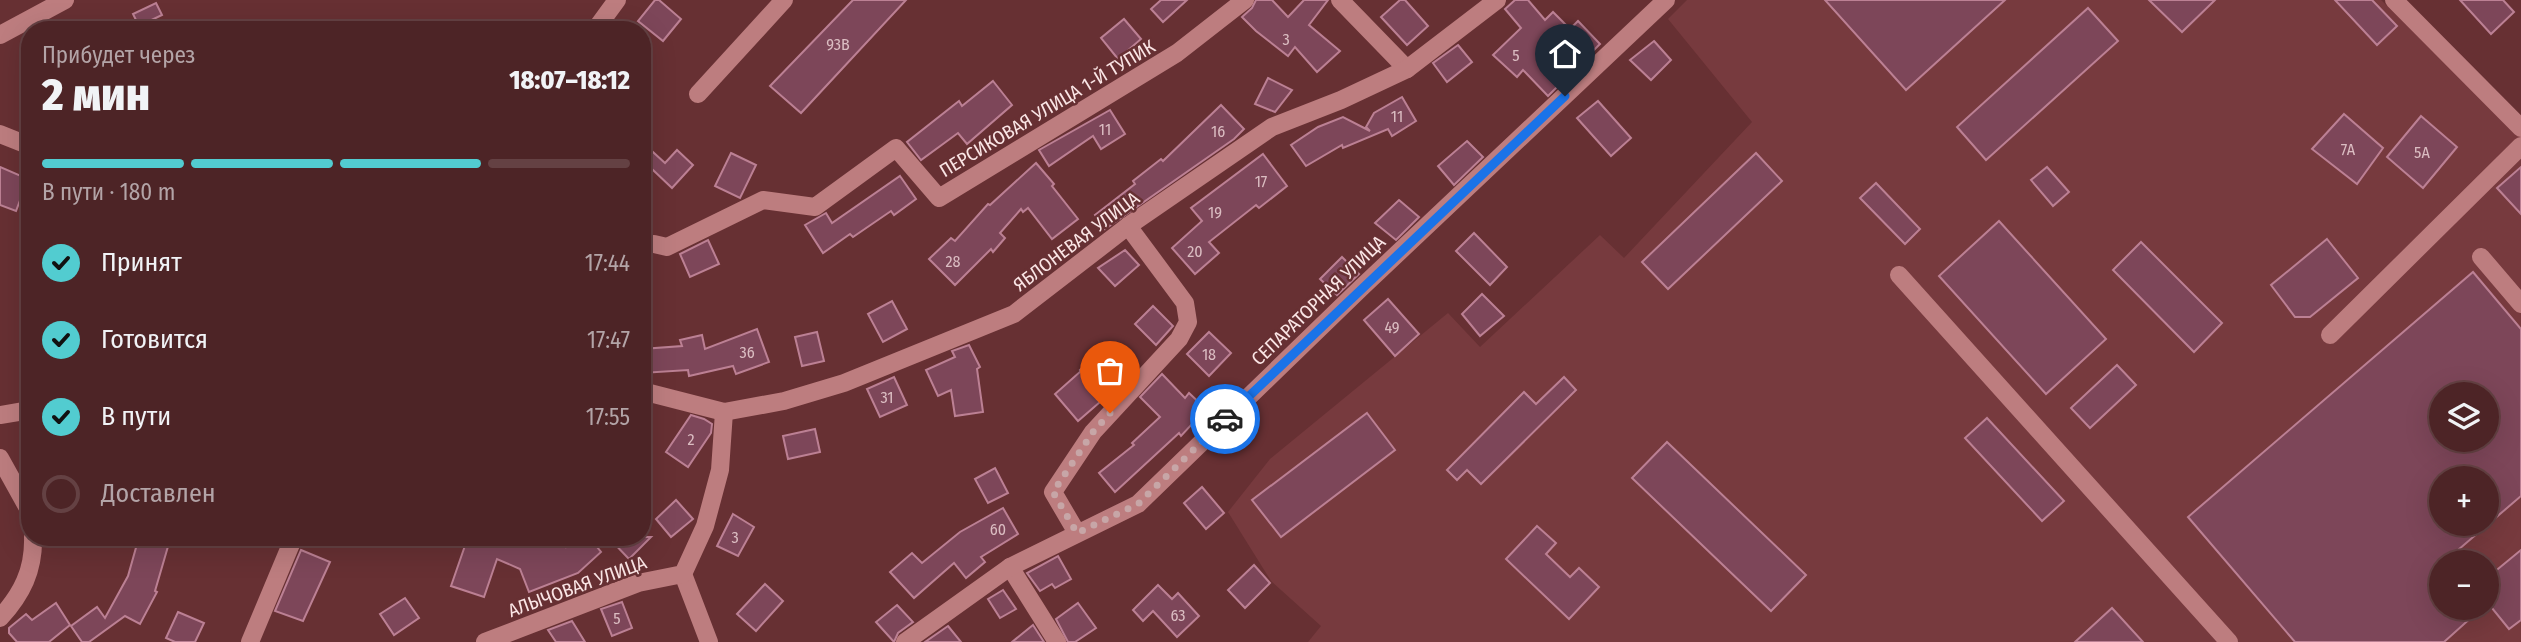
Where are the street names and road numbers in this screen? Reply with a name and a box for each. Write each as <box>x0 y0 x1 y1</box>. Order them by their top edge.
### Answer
street label: ПЕРСИКОВАЯ УЛИЦА 1-Й ТУПИК <box>935 35 1159 182</box>
street label: ЯБЛОНЕВАЯ УЛИЦА <box>1009 187 1144 296</box>
street label: СЕПАРАТОРНАЯ УЛИЦА <box>1247 231 1390 370</box>
street label: АЛЫЧОВАЯ УЛИЦА <box>505 551 650 622</box>

